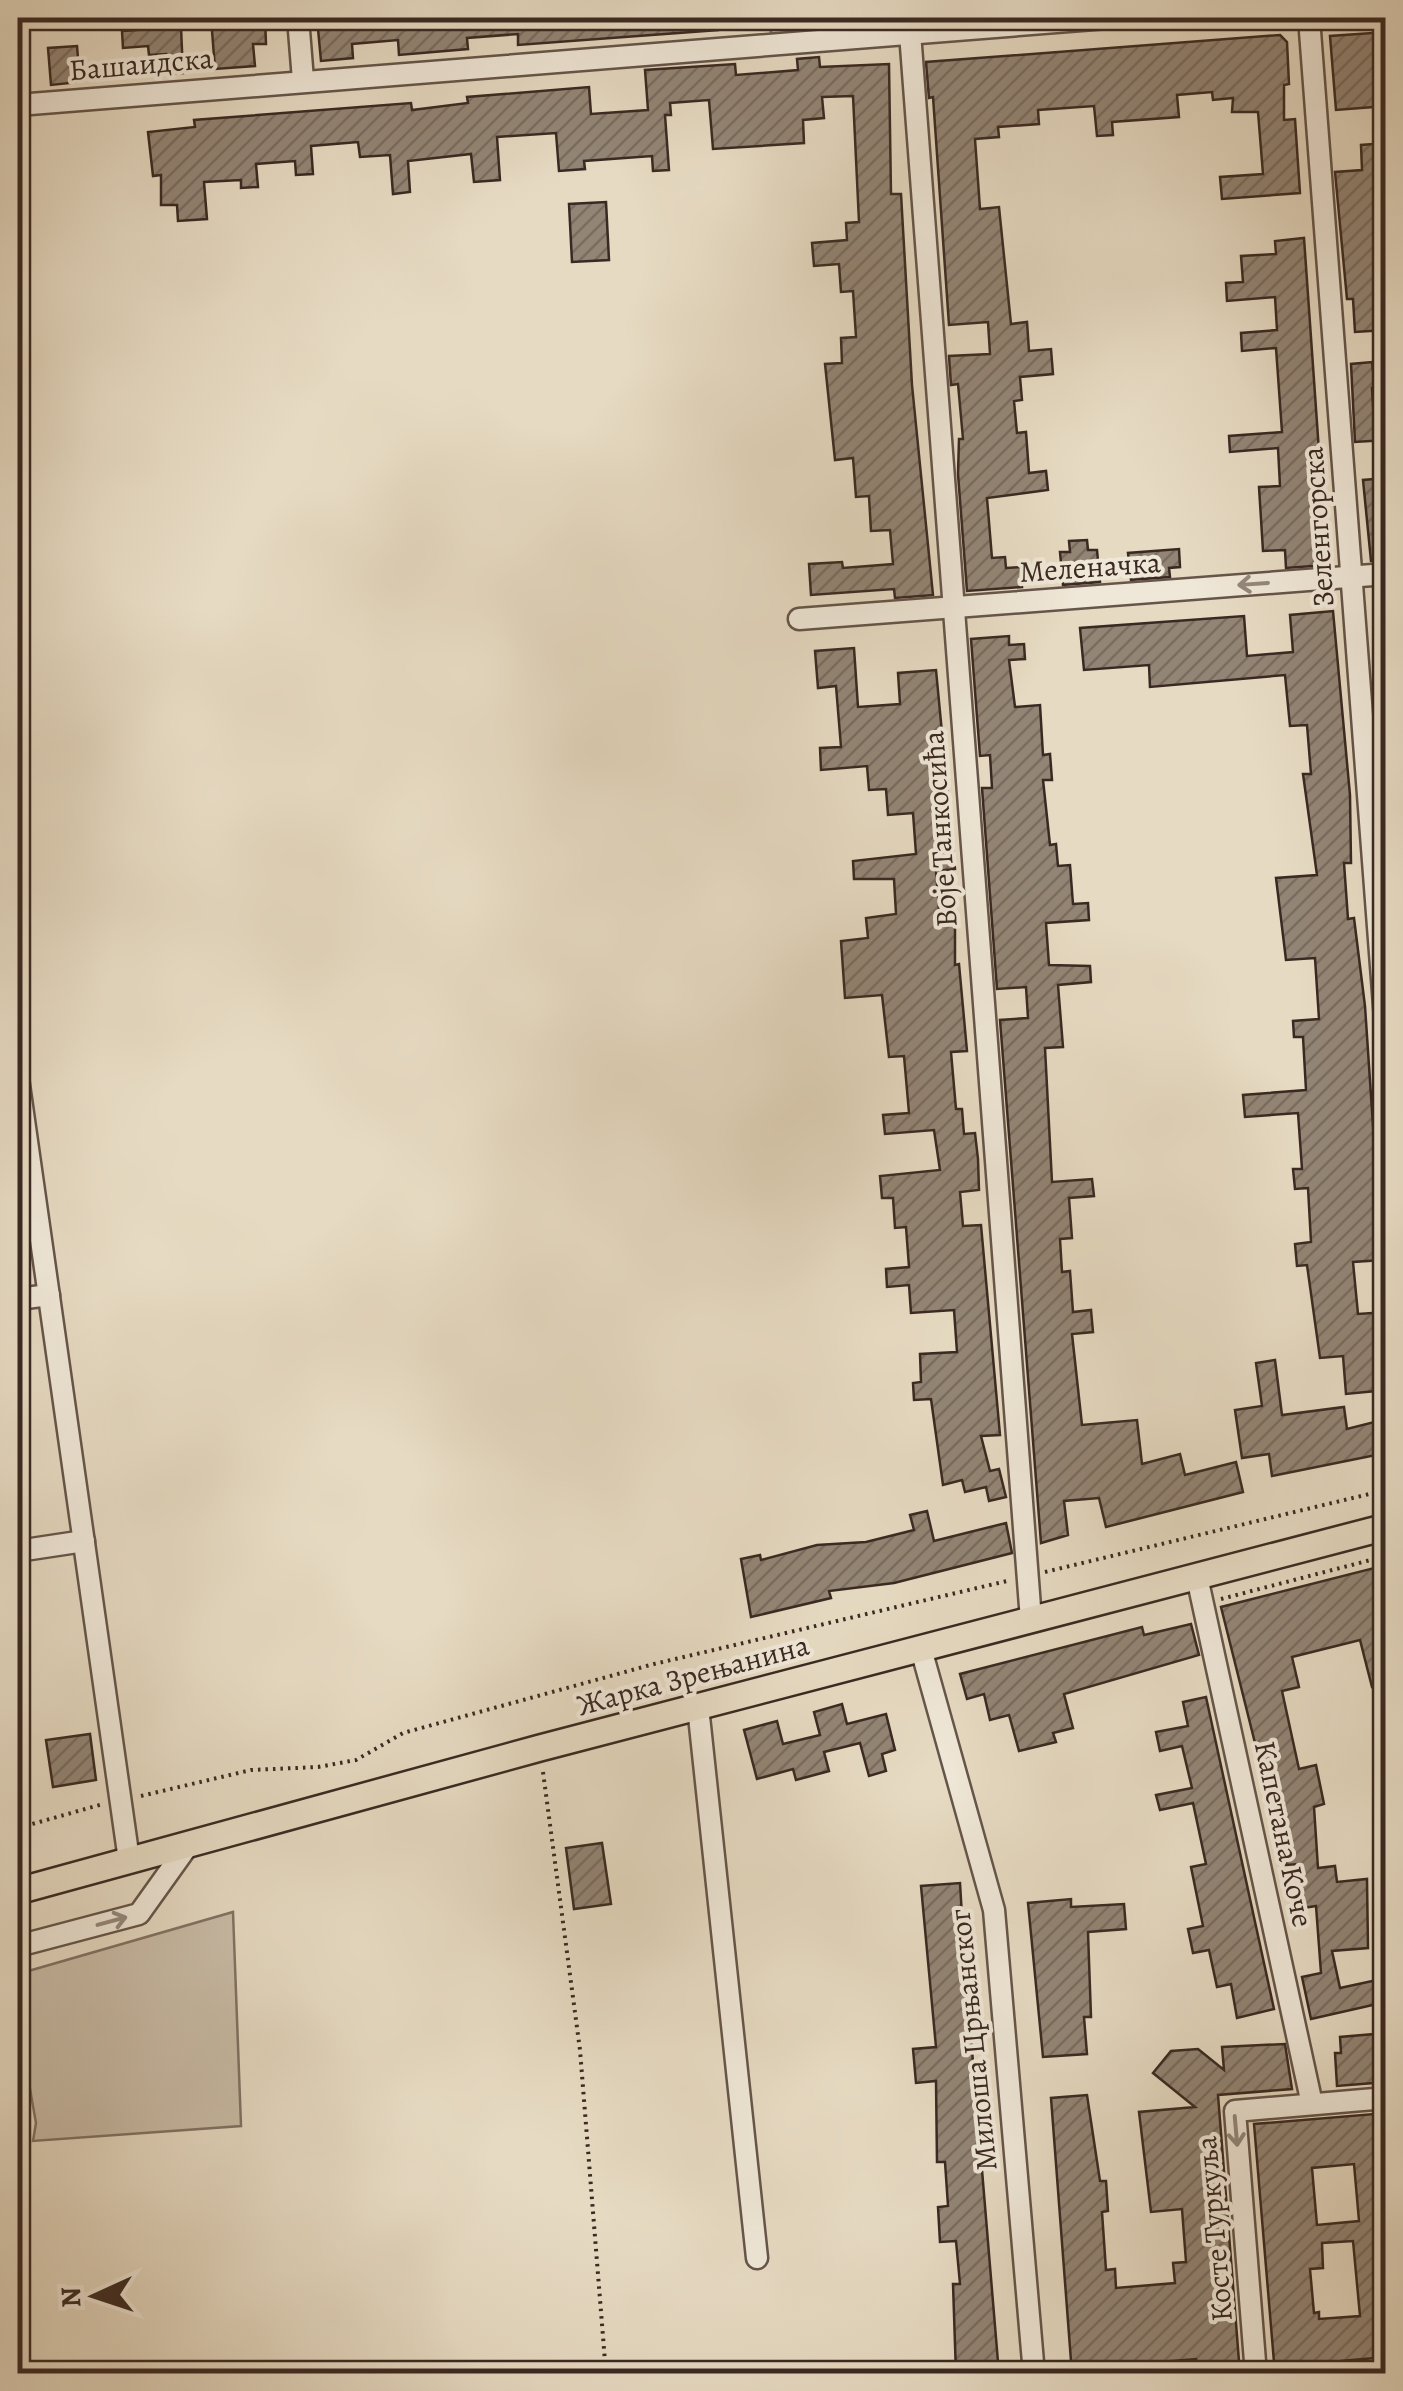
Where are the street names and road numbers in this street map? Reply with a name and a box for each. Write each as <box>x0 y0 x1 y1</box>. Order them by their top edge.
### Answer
street label: Башаидска <box>67 38 215 90</box>
street label: Зеленгорска <box>1292 445 1344 608</box>
street label: Меленачка <box>1018 542 1162 592</box>
street label: Воје Танкосића <box>913 729 967 929</box>
street label: Жарка Зрењанина <box>573 1625 814 1725</box>
street label: Капетана Коче <box>1245 1737 1323 1931</box>
street label: Милоша Црњанског <box>939 1907 1007 2173</box>
street label: Косте Туркуља <box>1186 2134 1242 2323</box>

